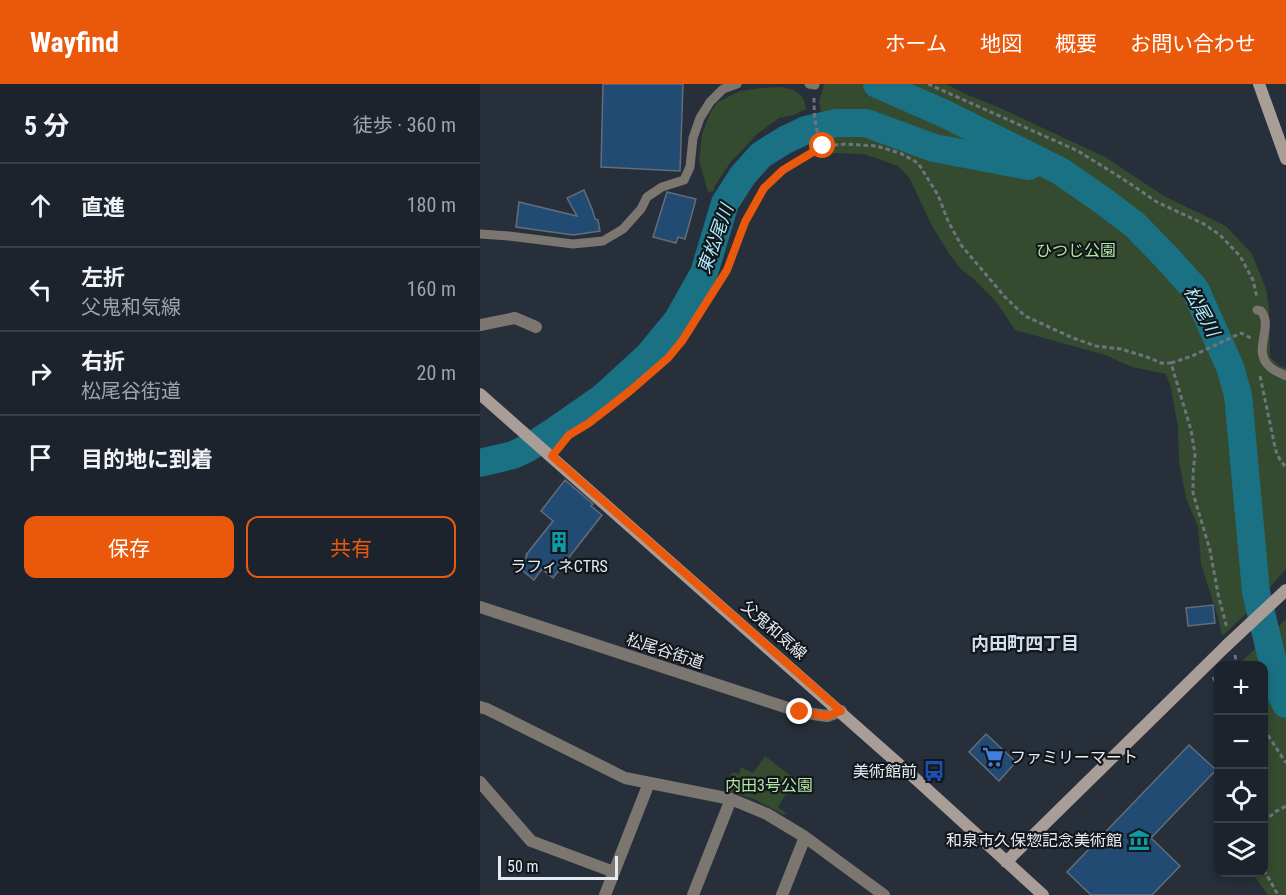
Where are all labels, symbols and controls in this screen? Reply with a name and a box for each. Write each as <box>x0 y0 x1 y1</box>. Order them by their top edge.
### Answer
text: Wayfind <box>30 26 119 59</box>
text: ホーム <box>885 32 947 56</box>
text: 地図 <box>980 32 1022 56</box>
text: 概要 <box>1055 32 1097 56</box>
text: お問い合わせ <box>1130 32 1256 56</box>
text: 5 分 <box>24 111 69 141</box>
text: 徒歩 · 360 m <box>353 113 456 137</box>
route start <box>809 132 835 158</box>
icon: ahead <box>24 189 57 222</box>
text: 180 m <box>407 193 456 217</box>
text: 直進 <box>81 195 125 220</box>
water label: 東松尾川 <box>693 200 738 276</box>
park label: ひつじ公園 <box>1036 241 1116 260</box>
text: 左折 <box>81 265 125 290</box>
icon: left <box>24 273 57 306</box>
text: 160 m <box>407 277 456 301</box>
water label: 松尾川 <box>1180 282 1225 342</box>
text: 父鬼和気線 <box>81 295 181 319</box>
text: 右折 <box>81 349 125 374</box>
icon: right <box>24 357 57 390</box>
text: 20 m <box>417 361 456 385</box>
text: 松尾谷街道 <box>81 379 181 403</box>
icon: arrive <box>24 441 57 474</box>
text: 目的地に到着 <box>81 447 213 472</box>
button: 保存 <box>24 516 234 578</box>
button: 共有 <box>246 516 456 578</box>
building icon: ラフィネCTRS <box>547 530 571 554</box>
place label: ラフィネCTRS <box>510 557 608 576</box>
street label: 父鬼和気線 <box>738 597 810 663</box>
street label: 松尾谷街道 <box>624 630 706 672</box>
district label: 内田町四丁目 <box>971 633 1079 654</box>
map controls <box>1214 661 1268 877</box>
button: + <box>1214 661 1268 715</box>
route end <box>786 698 812 724</box>
button: − <box>1214 715 1268 769</box>
supermarket icon: ファミリーマート <box>981 745 1005 769</box>
place label: ファミリーマート <box>1010 748 1138 767</box>
bus stop icon: 美術館前 <box>922 759 946 783</box>
place label: 美術館前 <box>853 762 917 781</box>
button: locate <box>1214 769 1268 823</box>
park label: 内田3号公園 <box>725 776 813 795</box>
button: layers <box>1214 823 1268 877</box>
museum icon: 和泉市久保惣記念美術館 <box>1127 828 1151 852</box>
place label: 和泉市久保惣記念美術館 <box>946 831 1122 850</box>
scale bar <box>498 853 618 880</box>
text: 50 m <box>507 857 539 876</box>

